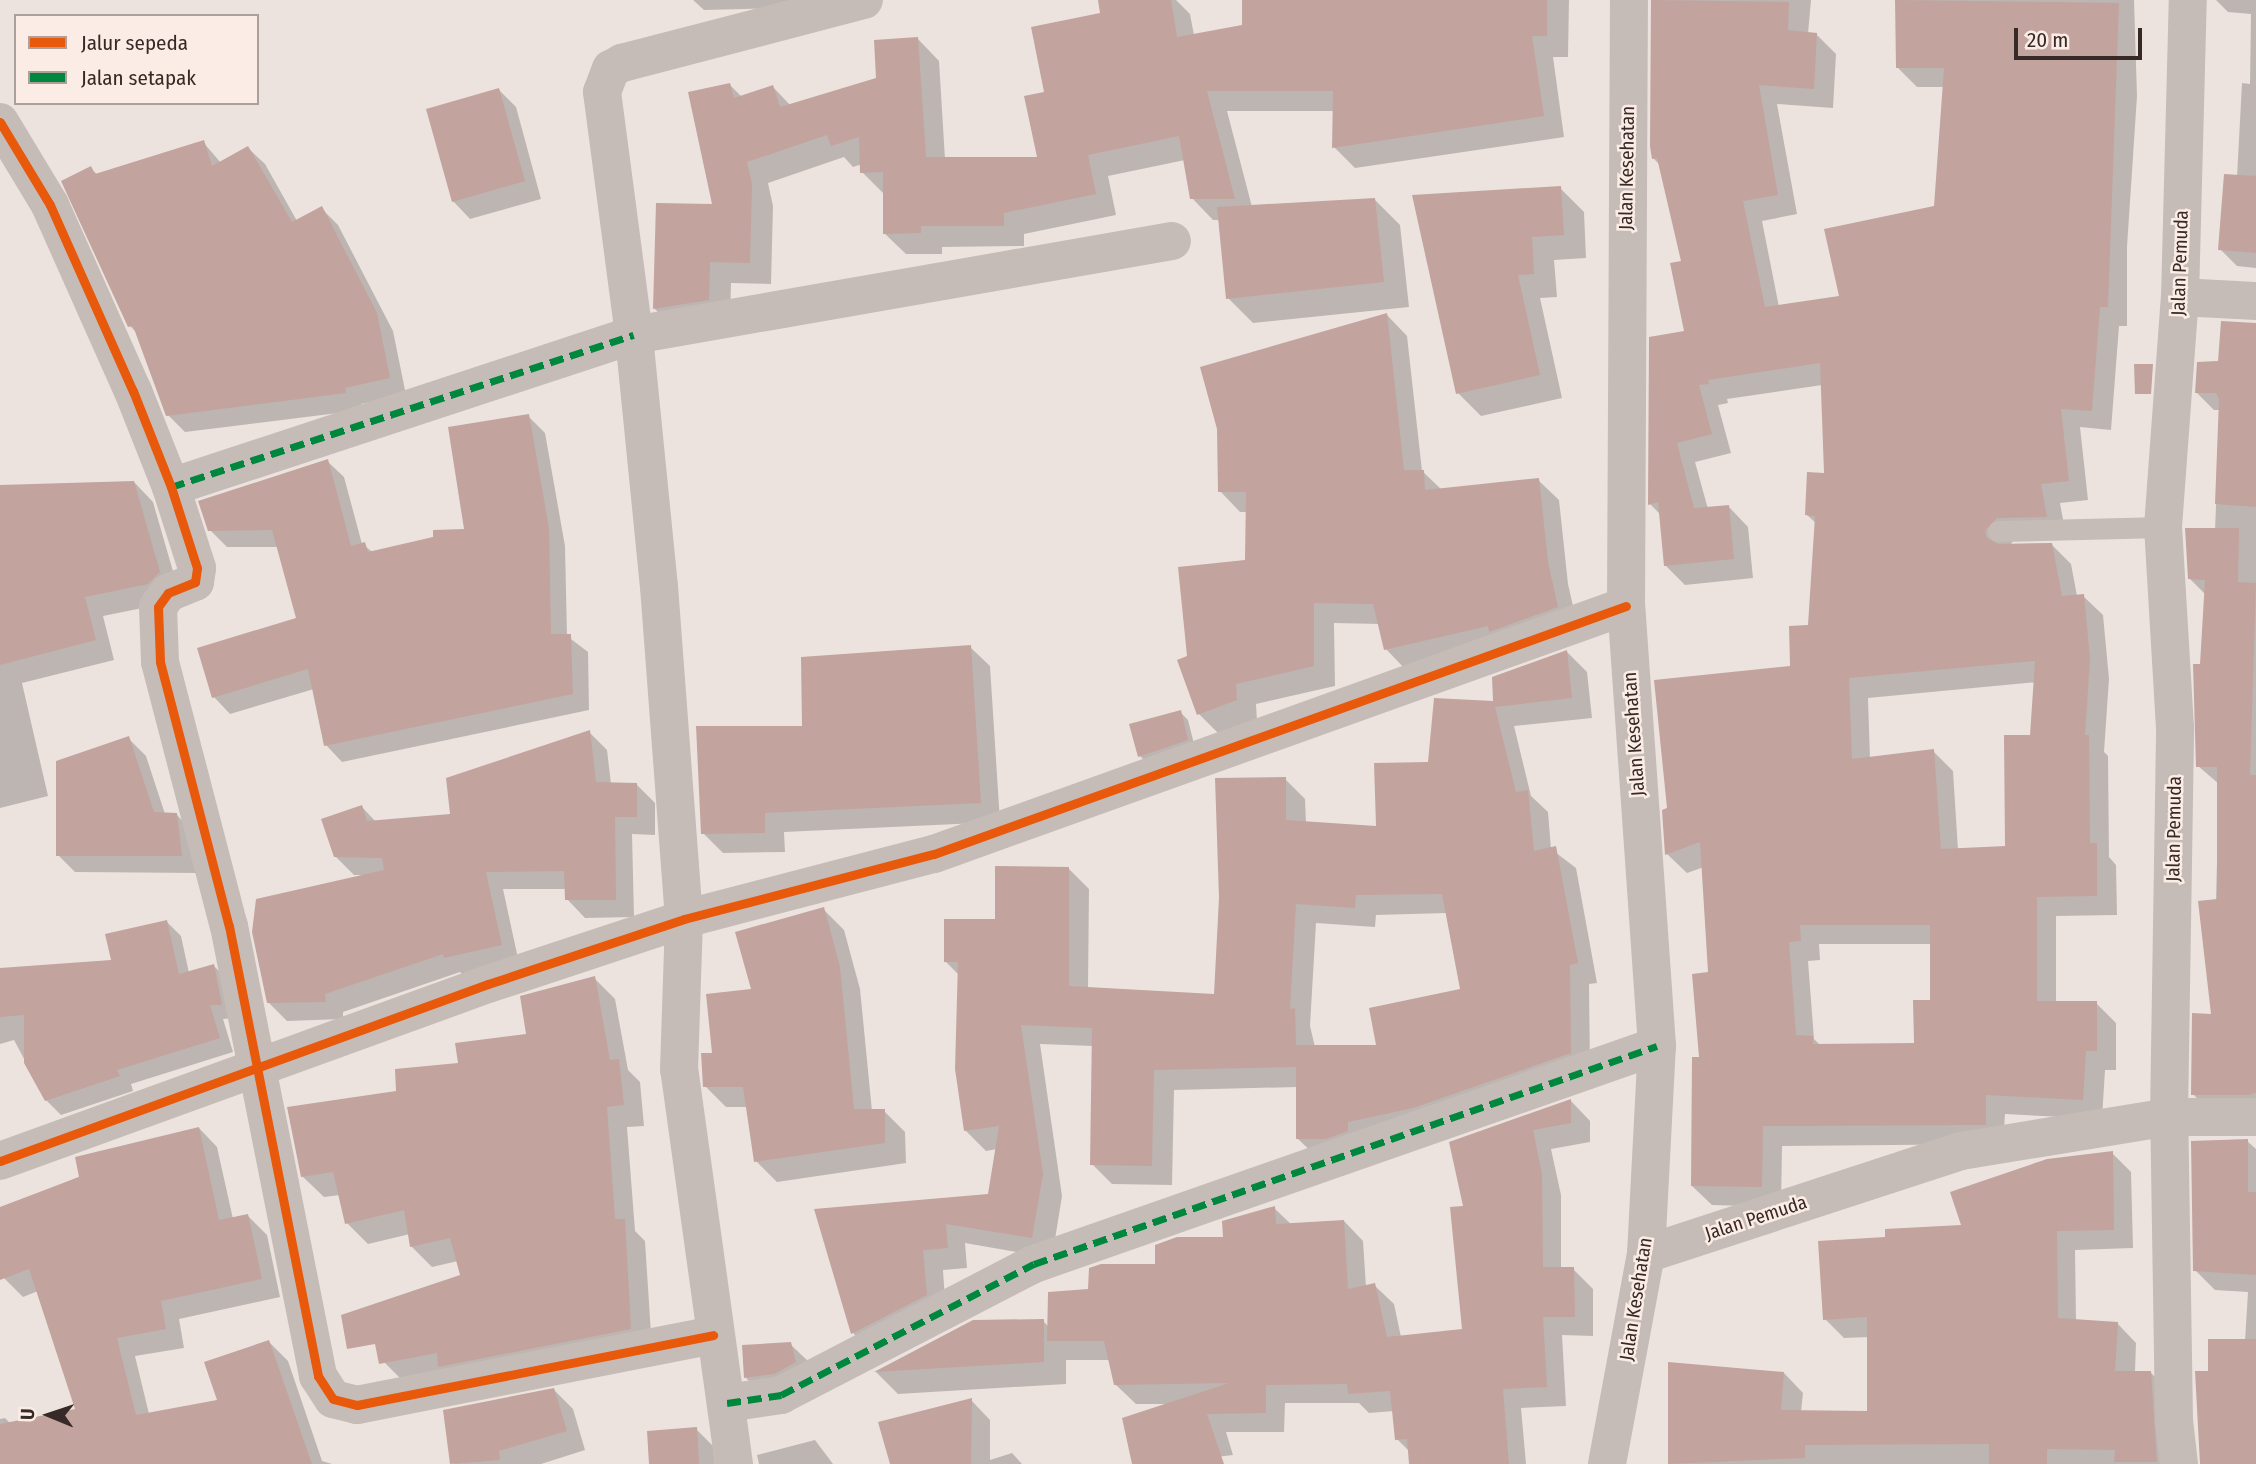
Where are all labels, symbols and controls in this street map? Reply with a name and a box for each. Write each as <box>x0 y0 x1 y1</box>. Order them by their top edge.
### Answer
legend <box>14 14 259 105</box>
scale bar <box>2018 14 2146 58</box>
text: 20 m <box>2027 27 2068 53</box>
text: Jalur sepeda <box>81 30 188 56</box>
text: Jalan setapak <box>81 65 196 91</box>
street label: Jalan Kesehatan <box>1615 106 1639 230</box>
street label: Jalan Pemuda <box>2167 210 2193 316</box>
street label: Jalan Kesehatan <box>1618 671 1650 797</box>
street label: Jalan Pemuda <box>2162 776 2186 882</box>
street label: Jalan Pemuda <box>1702 1191 1810 1245</box>
street label: Jalan Kesehatan <box>1615 1236 1657 1362</box>
north arrow <box>14 1380 84 1450</box>
text: U <box>16 1408 39 1420</box>

